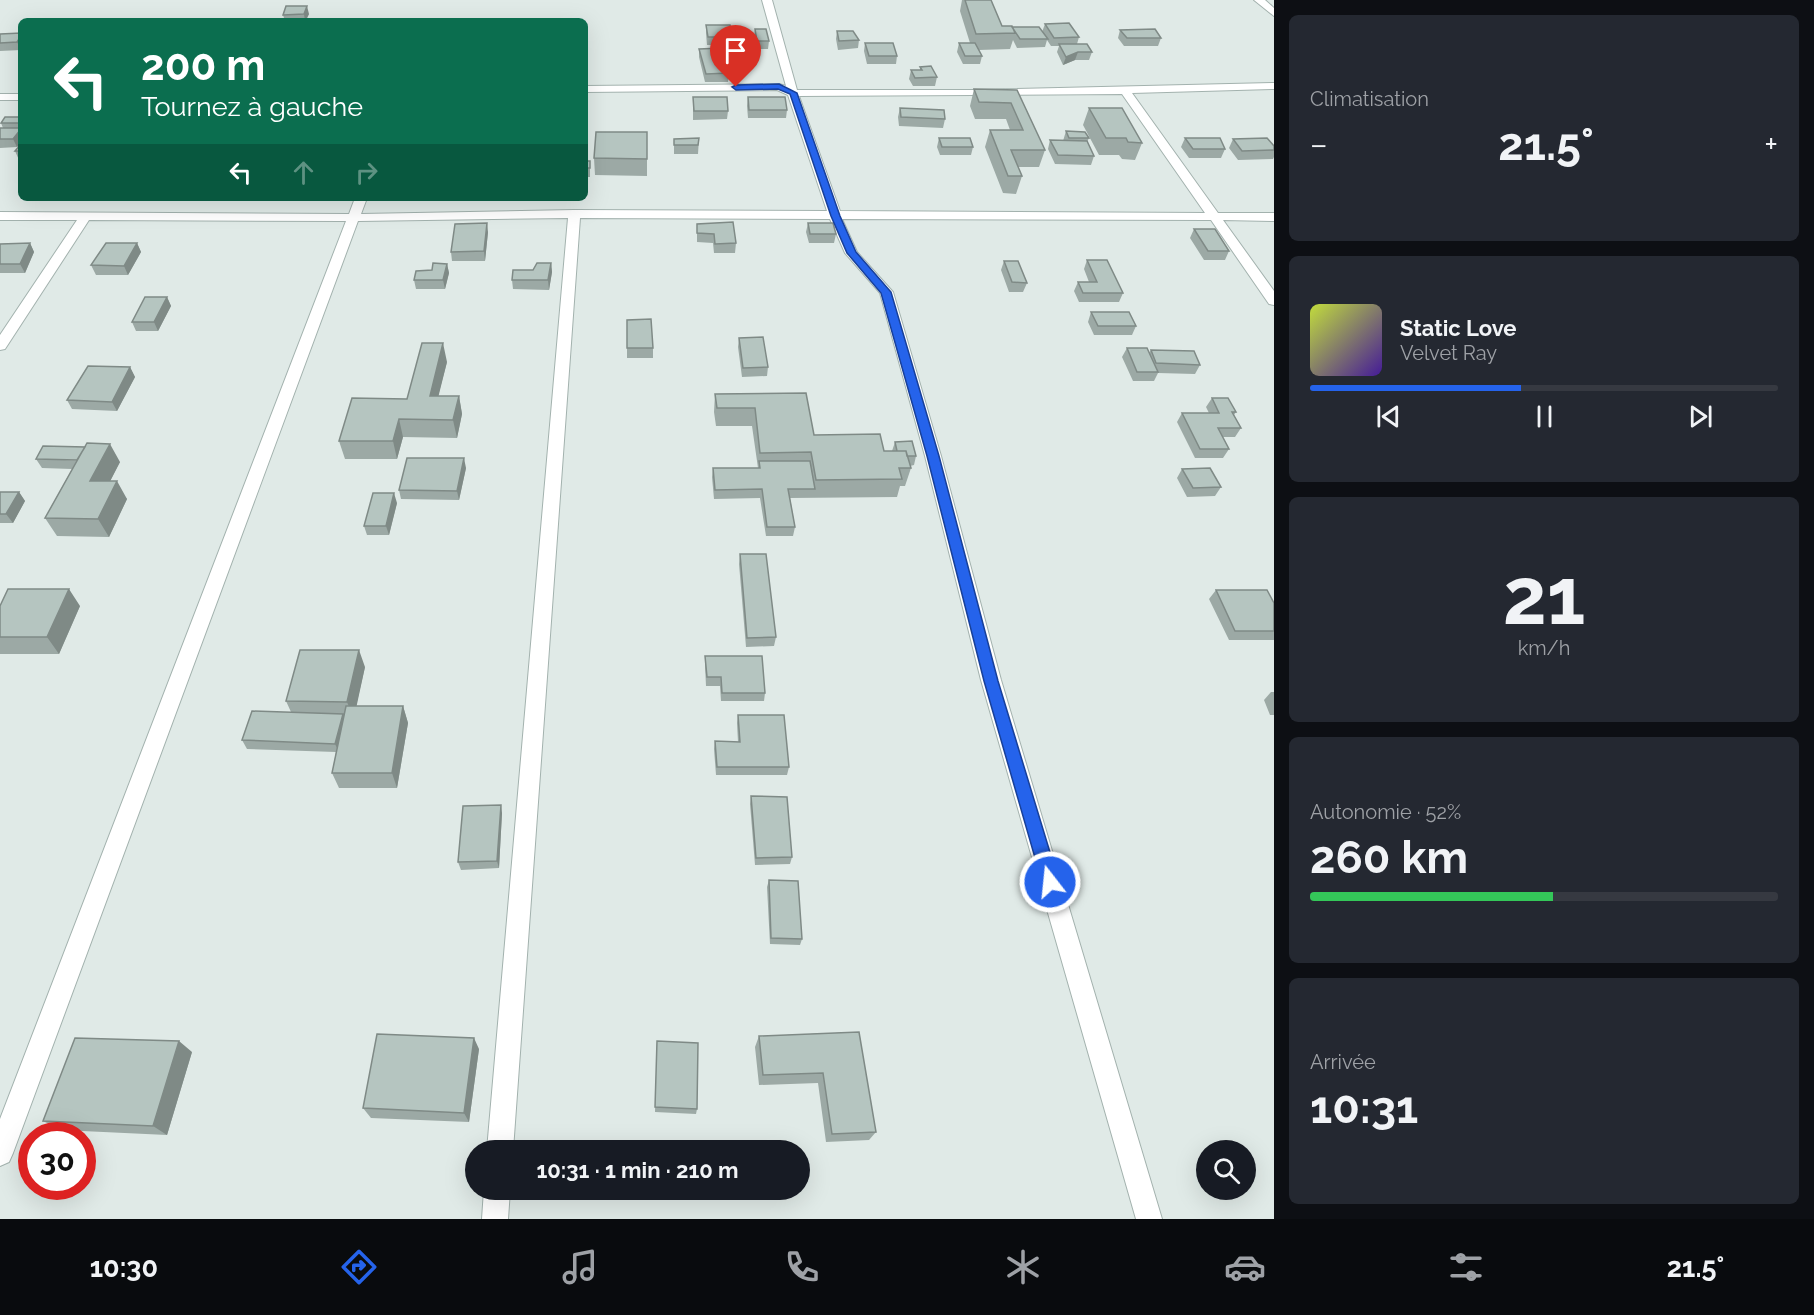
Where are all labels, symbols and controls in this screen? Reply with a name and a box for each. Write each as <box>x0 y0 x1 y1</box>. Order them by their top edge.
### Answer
pin <box>710 25 761 87</box>
icon: arrive <box>719 34 752 67</box>
text: 200 m <box>141 41 265 90</box>
icon: left <box>42 42 120 120</box>
text: Climatisation <box>1310 87 1429 111</box>
text: Tournez à gauche <box>141 91 363 122</box>
text: 21.5° <box>1498 118 1594 171</box>
text: − <box>1310 125 1328 164</box>
text: + <box>1764 125 1778 164</box>
icon: left <box>224 156 257 189</box>
icon: ahead <box>287 156 320 189</box>
icon: right <box>350 156 383 189</box>
text: Static Love <box>1400 315 1517 341</box>
text: Velvet Ray <box>1400 341 1497 365</box>
icon: previous <box>1372 400 1405 433</box>
icon: pause <box>1528 400 1561 433</box>
icon: next <box>1684 400 1717 433</box>
text: 21 <box>1503 551 1585 642</box>
text: km/h <box>1518 636 1570 660</box>
text: Autonomie · 52% <box>1310 800 1461 824</box>
text: 260 km <box>1310 831 1468 884</box>
position arrow <box>1018 850 1082 914</box>
text: Arrivée <box>1310 1050 1376 1074</box>
text: 10:31 <box>1310 1081 1418 1134</box>
speed limit sign: 30 <box>18 1122 96 1200</box>
map controls <box>1196 1140 1256 1200</box>
button: search <box>1196 1140 1256 1200</box>
text: 10:31 · 1 min · 210 m <box>536 1157 739 1183</box>
icon: directions <box>338 1246 380 1288</box>
icon: music <box>559 1246 601 1288</box>
icon: phone <box>781 1246 823 1288</box>
icon: climate <box>1002 1246 1044 1288</box>
icon: car <box>1224 1246 1266 1288</box>
icon: filters <box>1445 1246 1487 1288</box>
text: 10:30 <box>90 1252 158 1283</box>
text: 21.5° <box>1667 1252 1724 1283</box>

